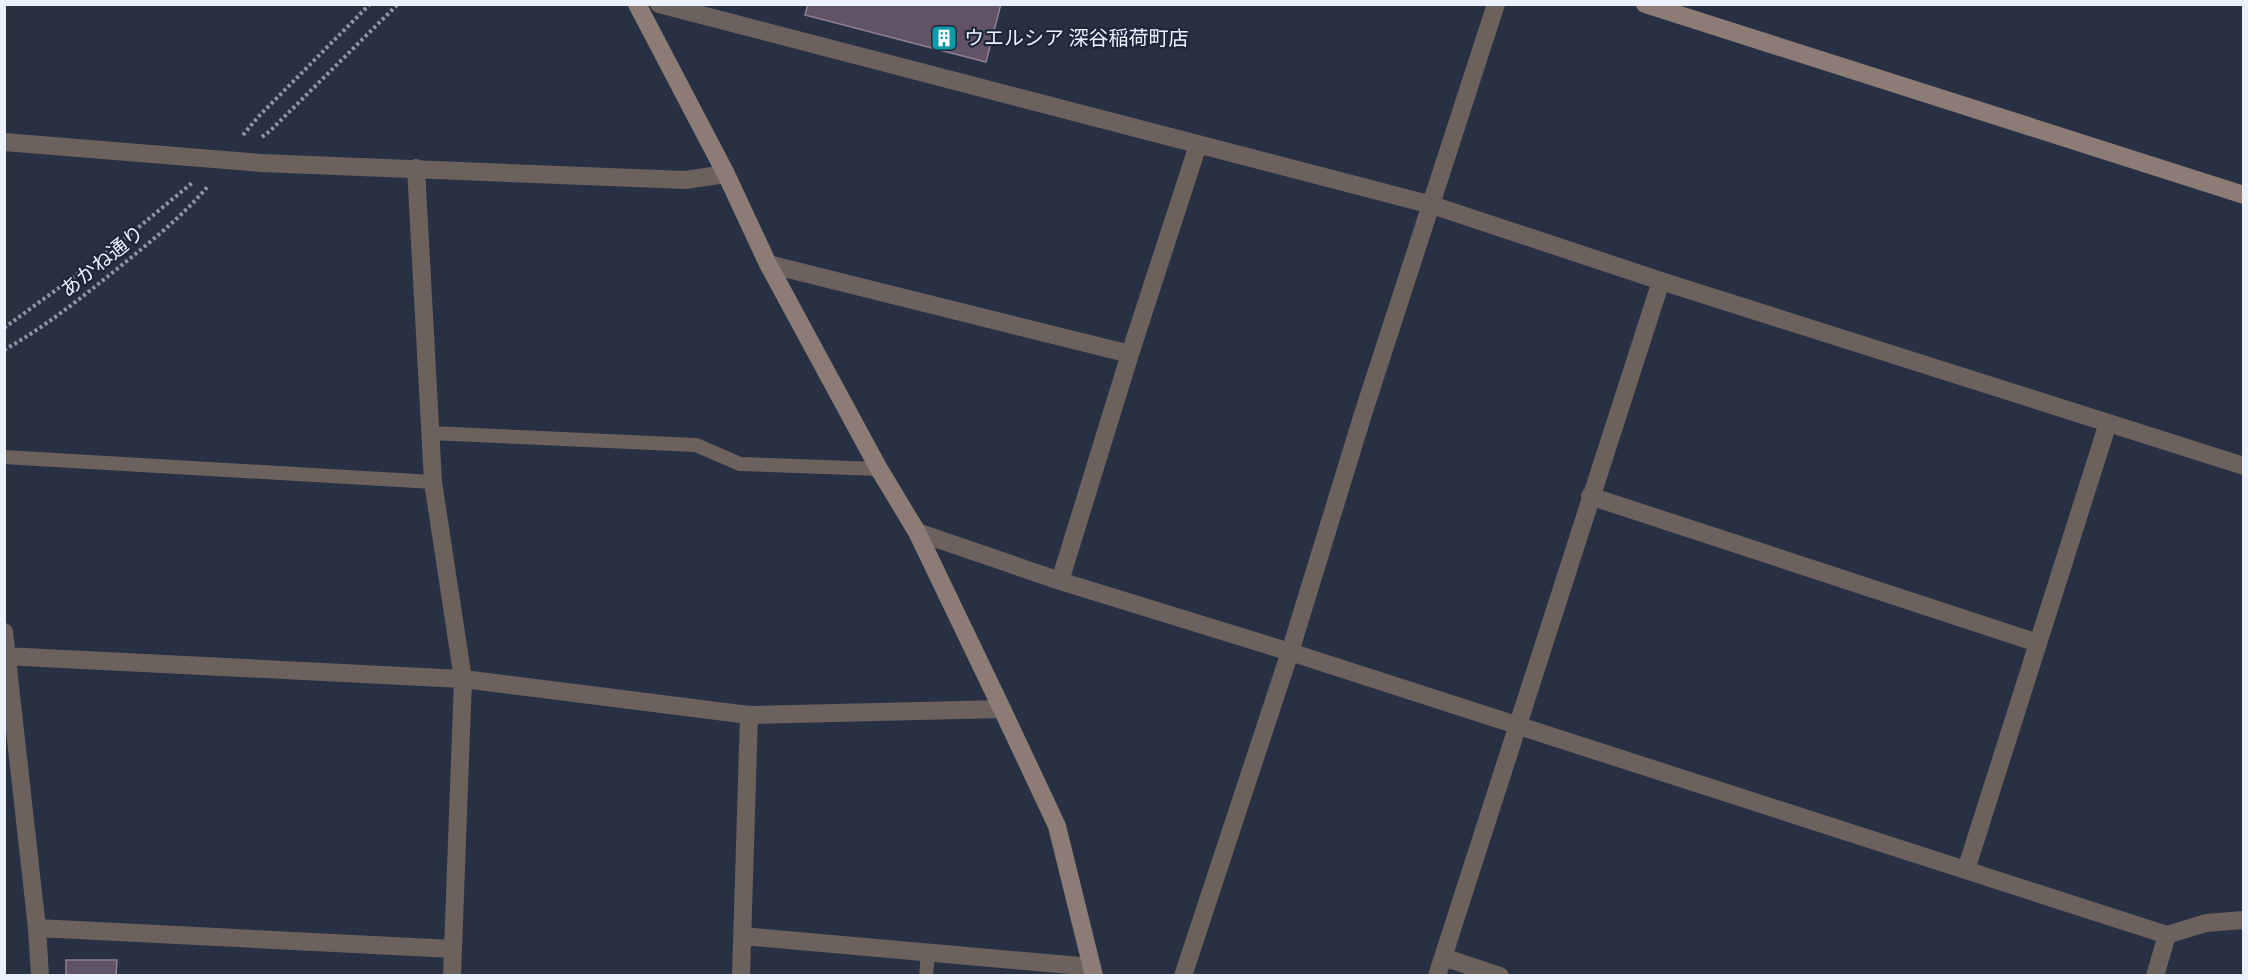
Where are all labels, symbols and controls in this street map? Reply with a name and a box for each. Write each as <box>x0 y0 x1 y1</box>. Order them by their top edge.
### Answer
building icon: ウエルシア 深谷稲荷町店 <box>929 23 959 53</box>
place label: ウエルシア 深谷稲荷町店 <box>964 25 1188 49</box>
street label: あかね通り <box>55 219 148 301</box>

